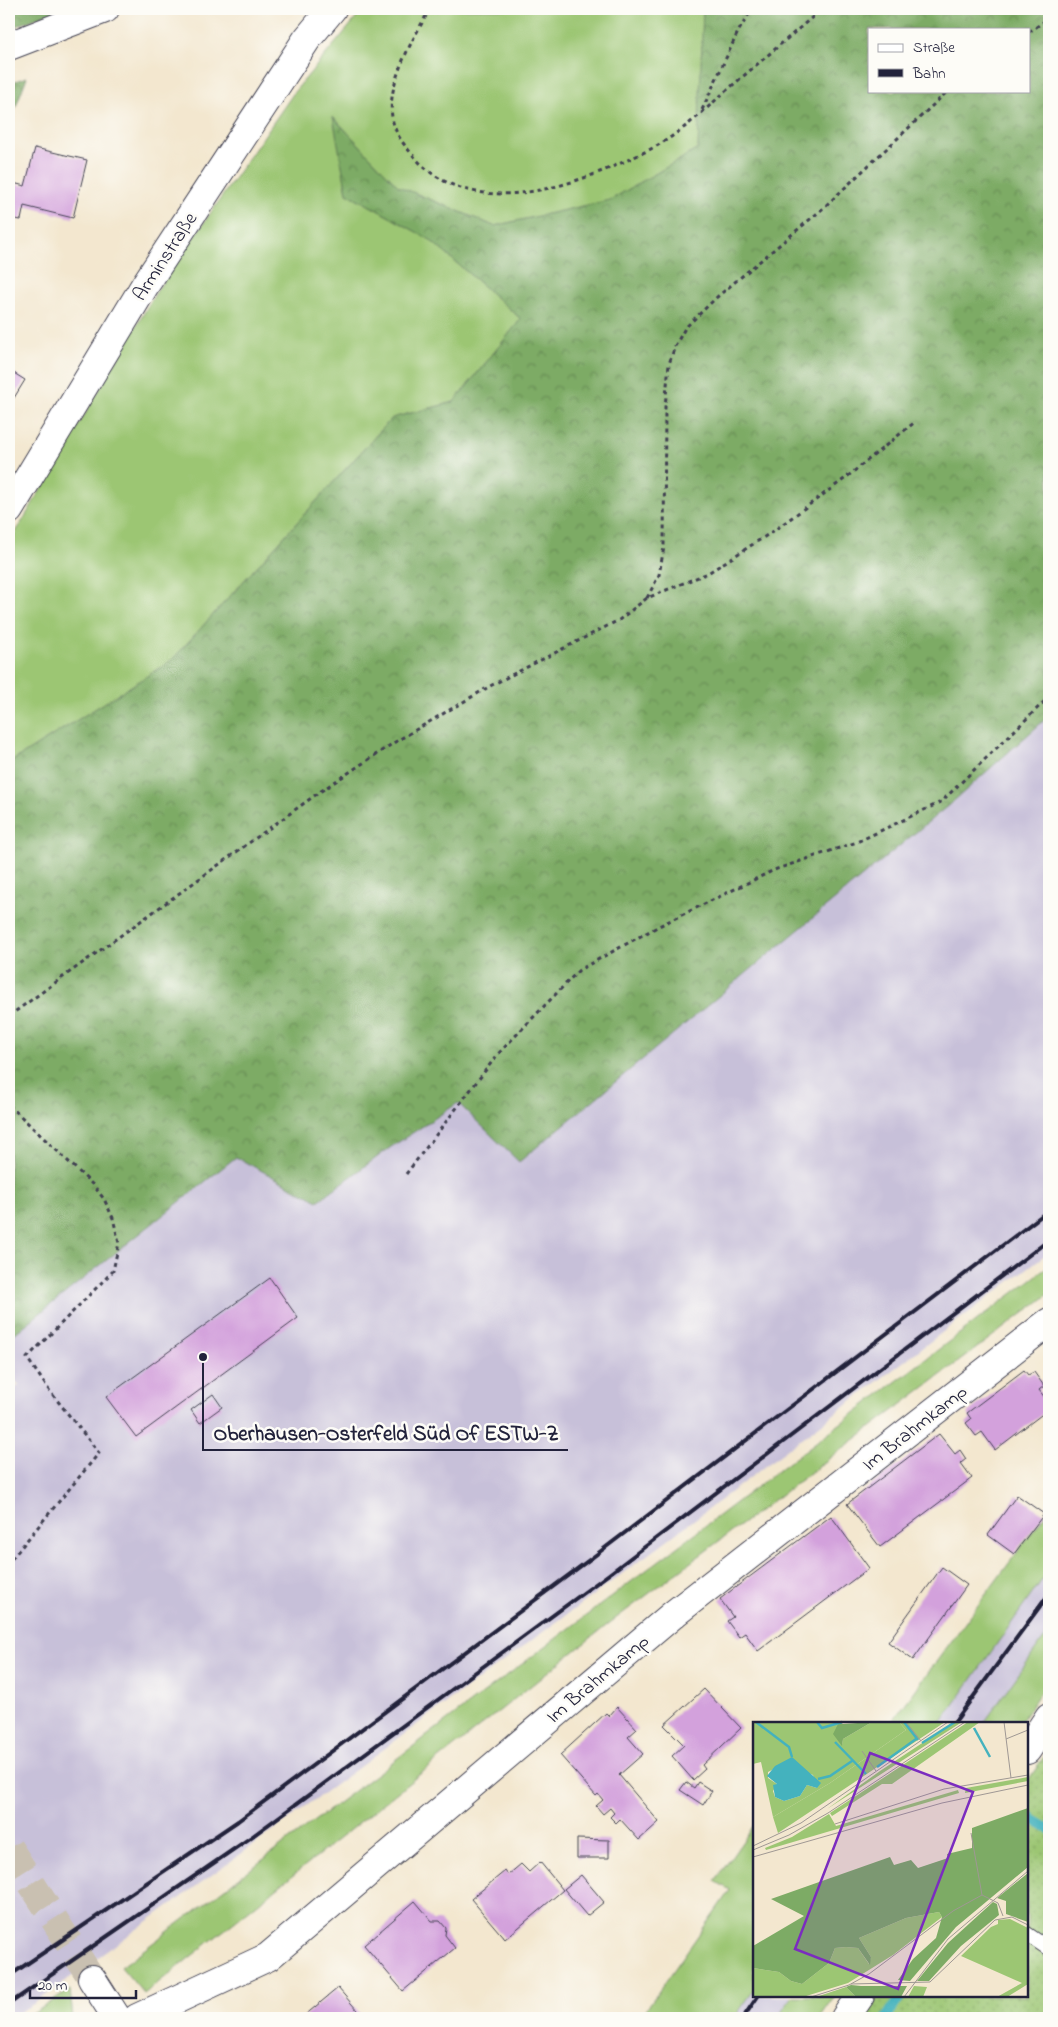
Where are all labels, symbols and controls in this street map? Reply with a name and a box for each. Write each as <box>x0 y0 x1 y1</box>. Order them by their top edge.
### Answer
legend <box>868 28 1030 92</box>
text: Straße <box>913 37 955 59</box>
text: Bahn <box>912 63 946 85</box>
street label: Arminstraße <box>126 207 206 308</box>
street label: Im Brahmkamp <box>857 1378 974 1479</box>
callout: Oberhausen-Osterfeld Süd Of ESTW-Z <box>203 1414 568 1450</box>
text: Oberhausen-Osterfeld Süd Of ESTW-Z <box>213 1420 559 1450</box>
street label: Im Brahmkamp <box>541 1628 657 1732</box>
inset map <box>753 1722 1028 1997</box>
scale bar <box>30 1967 136 1999</box>
text: 20 m <box>38 1975 68 1997</box>

